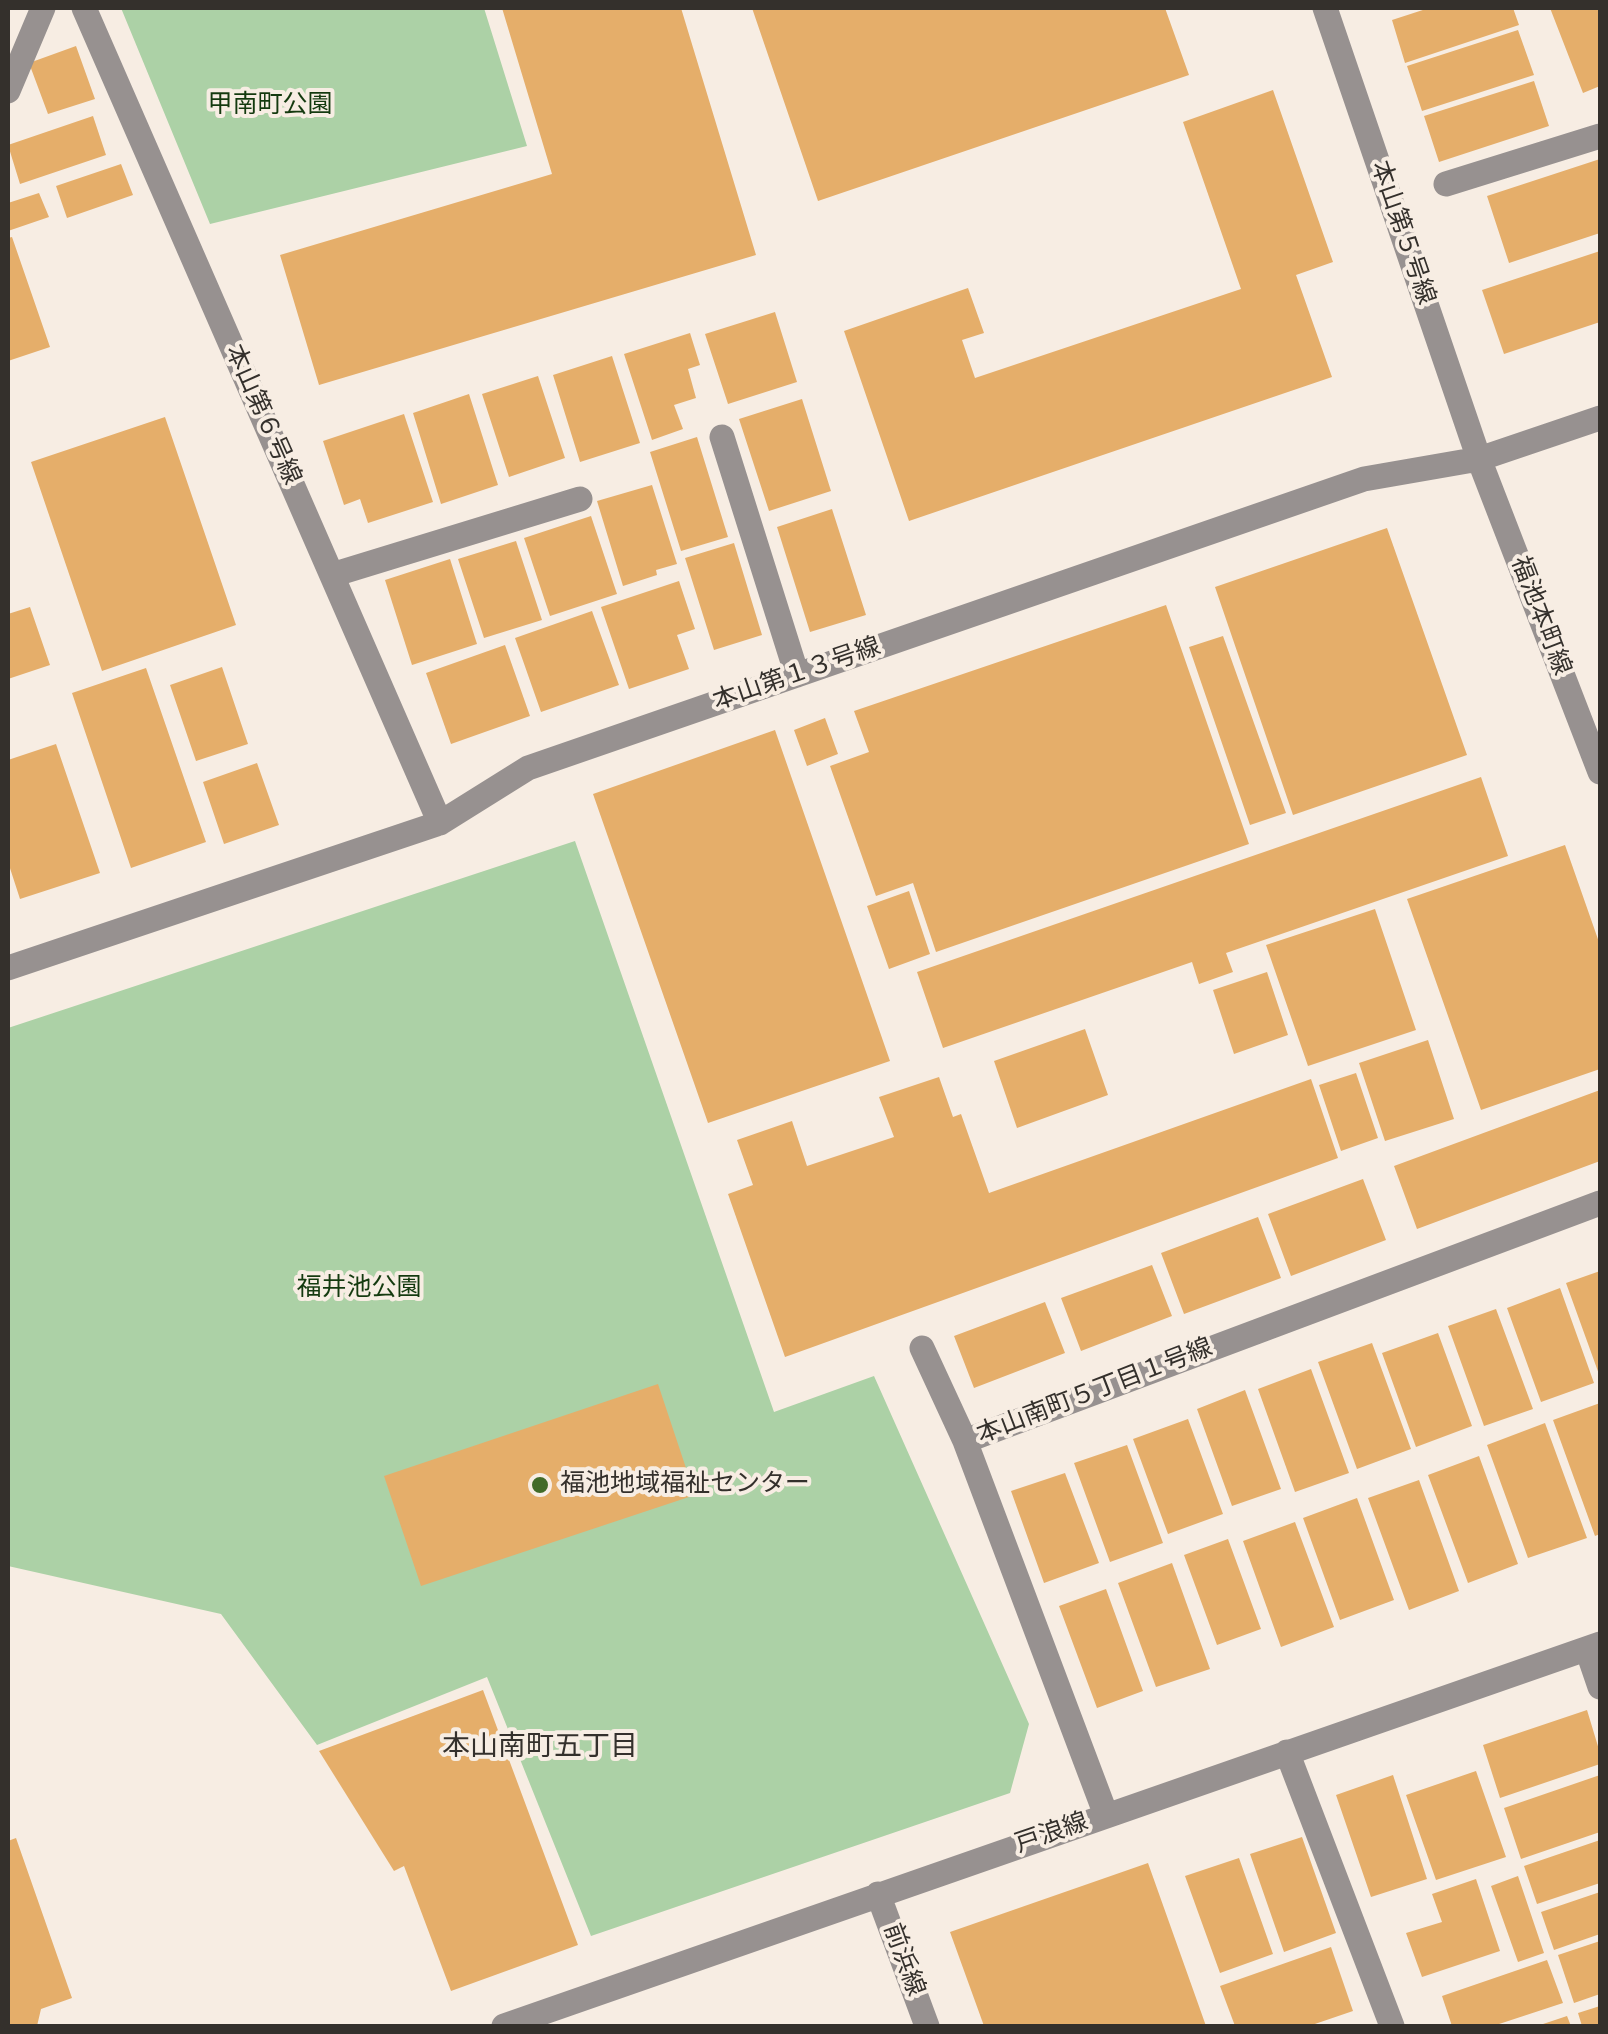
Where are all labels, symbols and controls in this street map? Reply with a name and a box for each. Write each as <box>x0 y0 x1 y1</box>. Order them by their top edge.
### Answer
park label: 甲南町公園 <box>208 91 332 121</box>
street label: 本山第５号線 <box>1363 157 1441 309</box>
street label: 本山第６号線 <box>218 340 306 490</box>
street label: 福池本町線 <box>1504 552 1576 680</box>
street label: 本山第１３号線 <box>709 632 885 718</box>
park label: 福井池公園 <box>297 1274 421 1304</box>
street label: 本山南町５丁目１号線 <box>973 1333 1217 1451</box>
place label: 福池地域福祉センター <box>560 1470 810 1500</box>
marker: 福池地域福祉センター <box>529 1474 551 1496</box>
district label: 本山南町五丁目 <box>442 1731 638 1765</box>
street label: 戸浪線 <box>1012 1808 1092 1860</box>
street label: 前浜線 <box>876 1920 930 2000</box>

